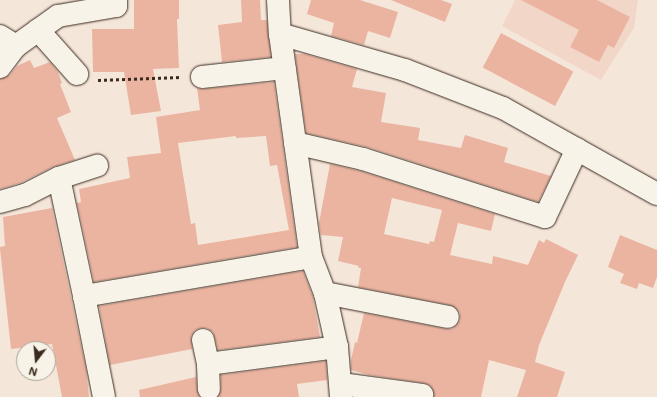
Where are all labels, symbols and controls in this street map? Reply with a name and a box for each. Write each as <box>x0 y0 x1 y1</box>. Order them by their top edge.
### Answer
north arrow <box>16 341 56 381</box>
text: N <box>27 364 39 380</box>

